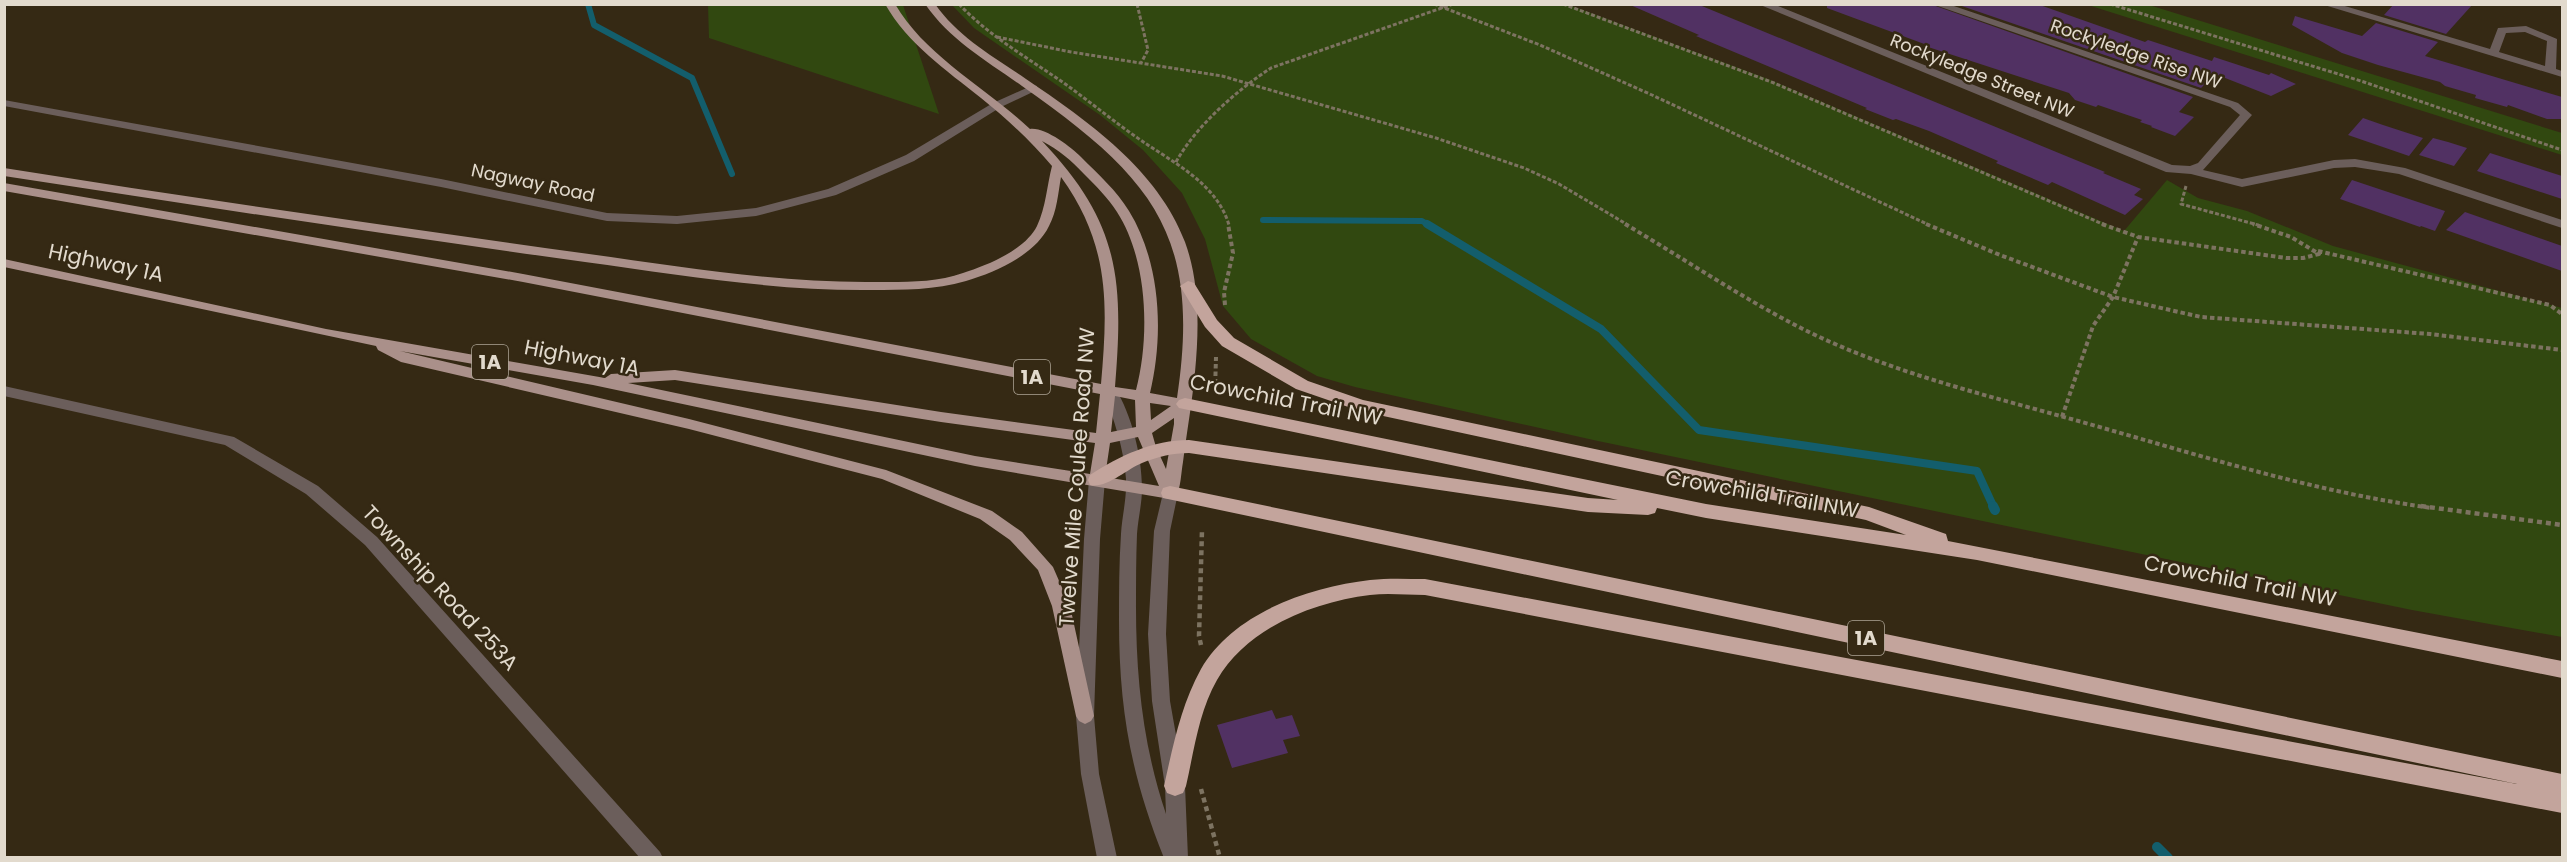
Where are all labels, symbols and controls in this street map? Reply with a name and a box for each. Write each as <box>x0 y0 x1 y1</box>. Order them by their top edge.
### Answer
street label: Rockyledge Rise NW <box>2047 12 2226 95</box>
street label: Rockyledge Street NW <box>1886 27 2078 124</box>
street label: Nagway Road <box>469 157 597 208</box>
street label: Highway 1A <box>46 236 166 289</box>
street label: Twelve Mile Coulee Road NW <box>1052 326 1101 627</box>
street label: Highway 1A <box>522 332 642 383</box>
road number: 1A <box>472 345 508 379</box>
road number: 1A <box>1014 360 1050 394</box>
street label: Crowchild Trail NW <box>1187 367 1385 433</box>
street label: Crowchild Trail NW <box>1663 462 1861 525</box>
street label: Township Road 253A <box>356 498 525 677</box>
street label: Crowchild Trail NW <box>2141 548 2339 614</box>
road number: 1A <box>1848 621 1884 655</box>

